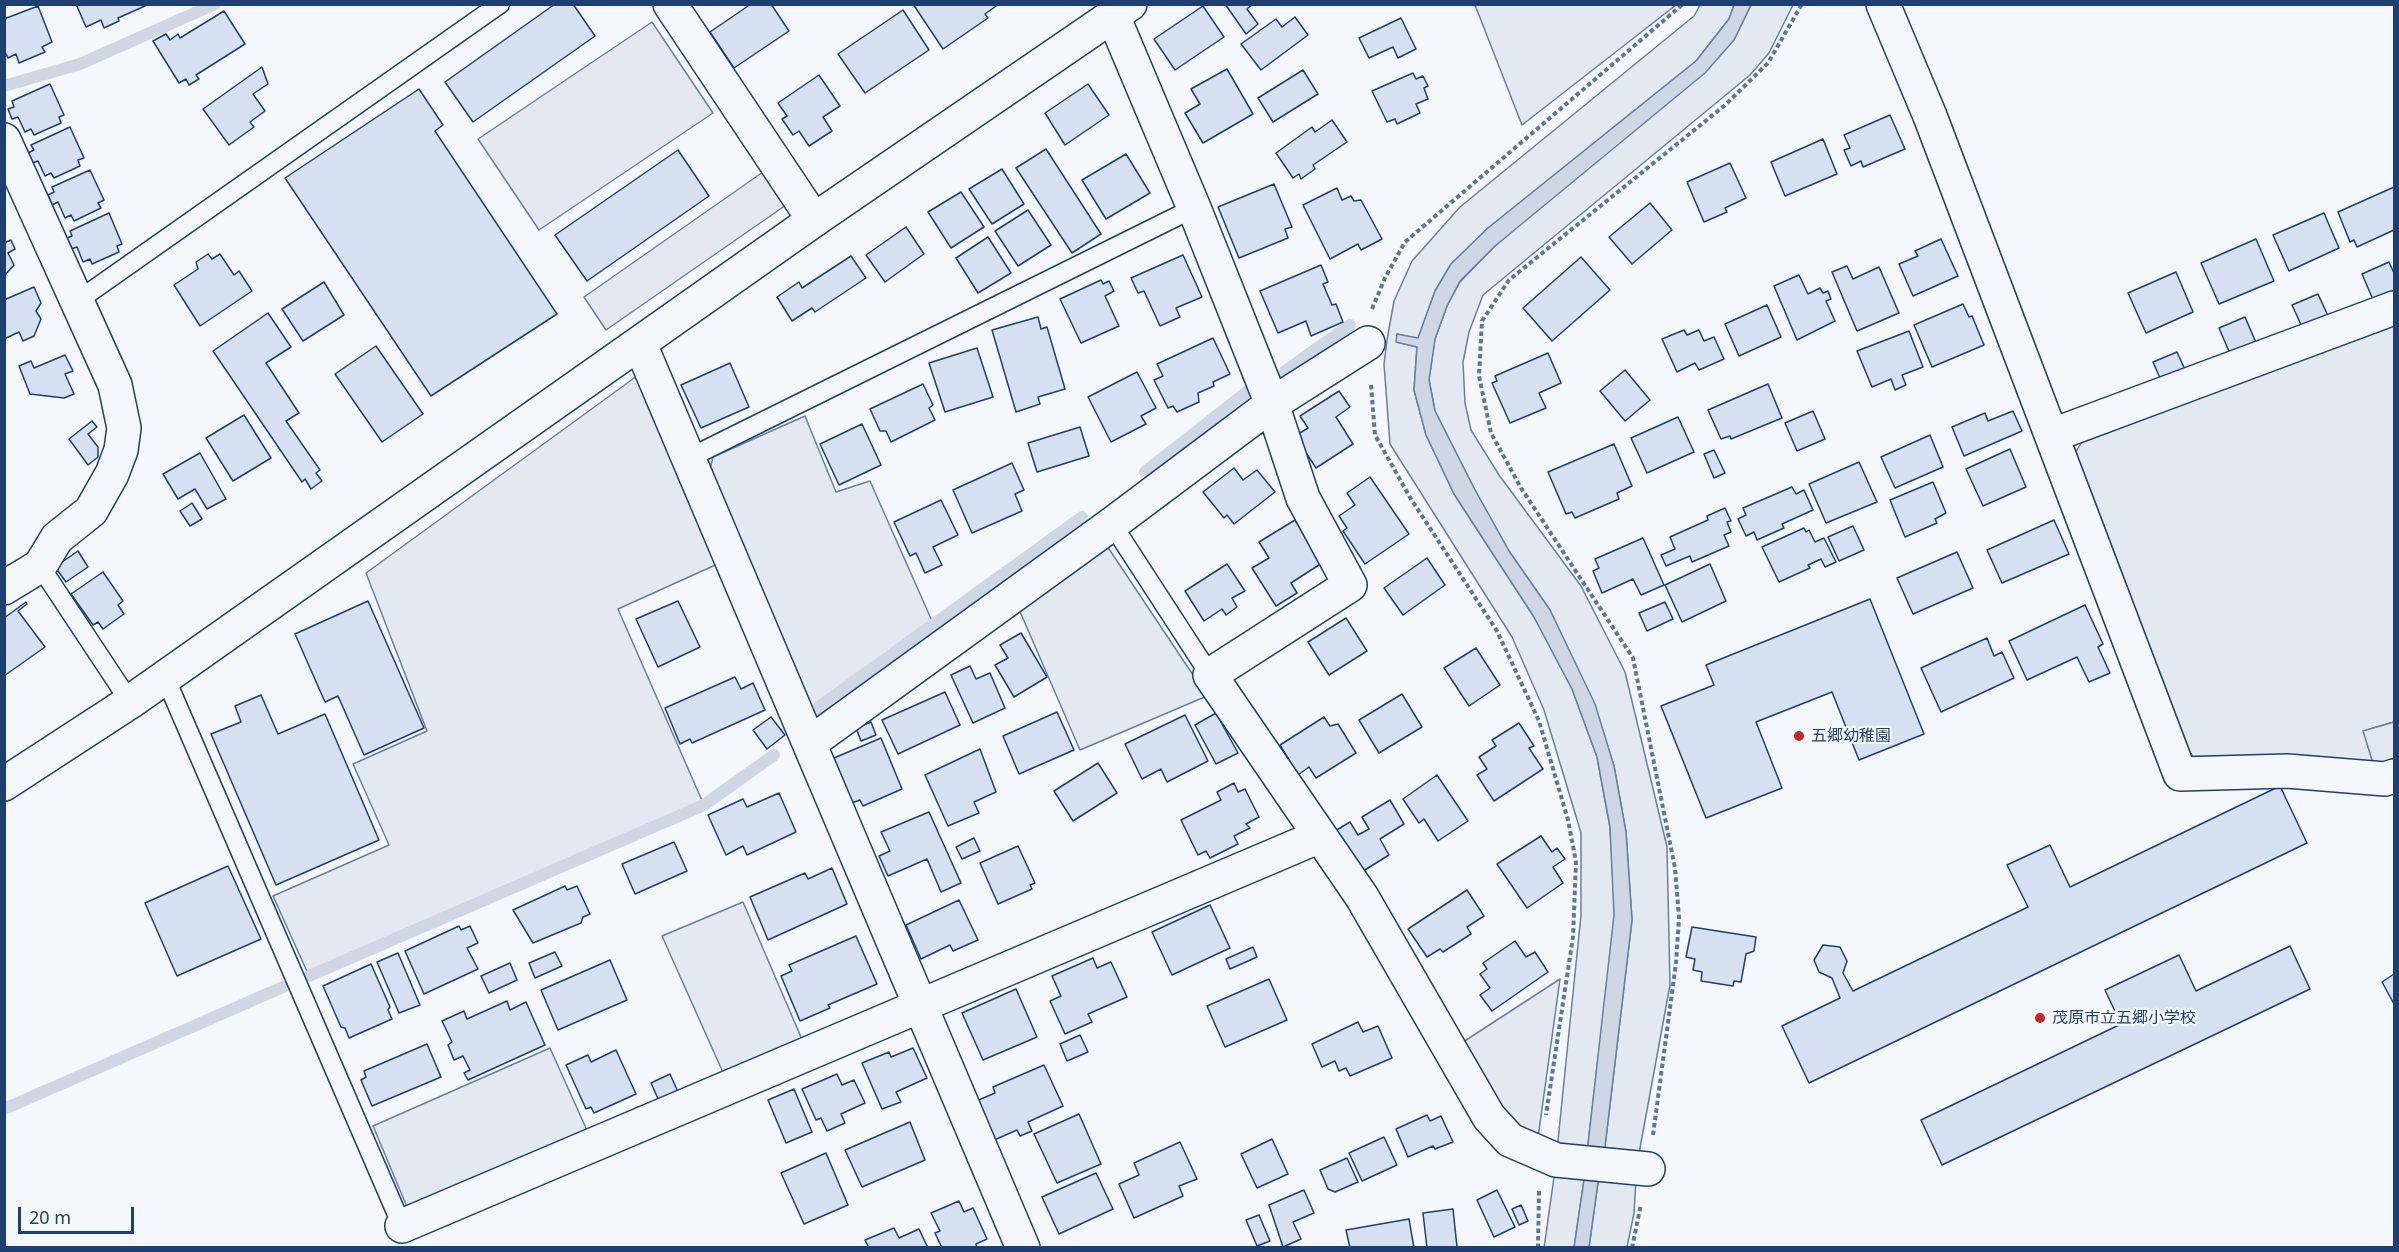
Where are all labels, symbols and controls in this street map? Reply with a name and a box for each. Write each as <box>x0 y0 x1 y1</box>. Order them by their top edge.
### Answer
place label: 五郷幼稚園 <box>1811 726 1891 746</box>
marker: 五郷幼稚園 <box>1792 729 1806 743</box>
place label: 茂原市立五郷小学校 <box>2052 1008 2196 1028</box>
marker: 茂原市立五郷小学校 <box>2033 1011 2047 1025</box>
scale bar <box>21 1195 136 1233</box>
text: 20 m <box>29 1205 71 1229</box>

